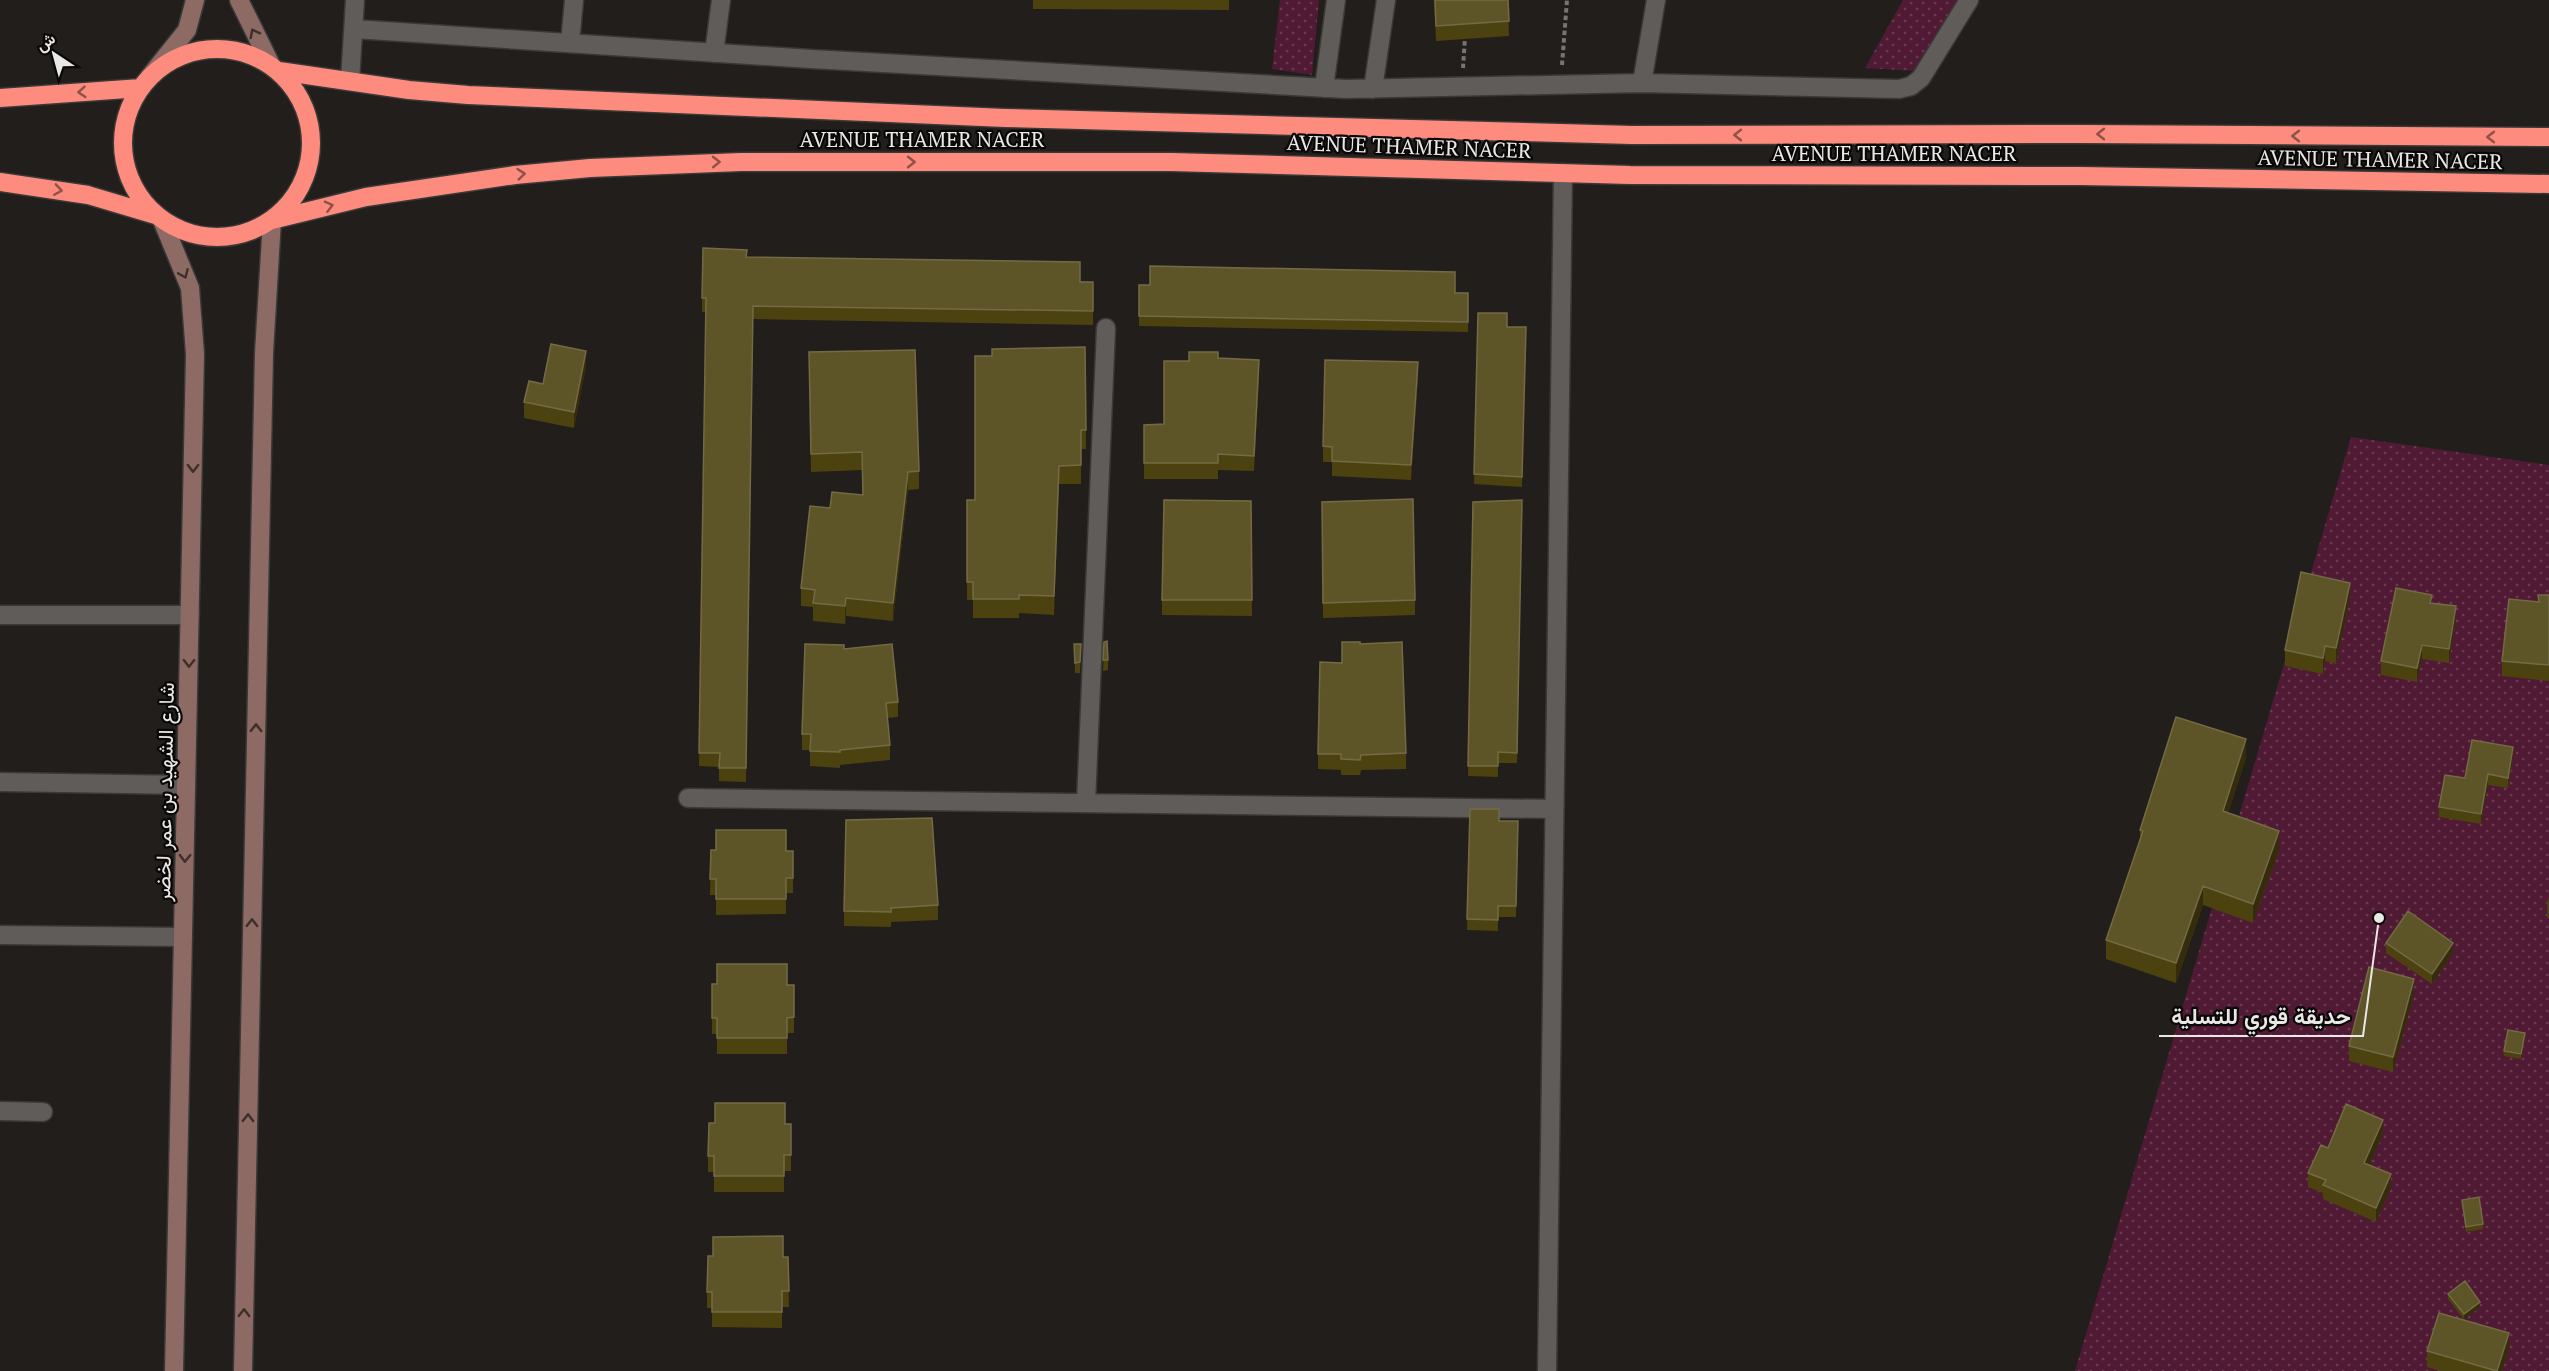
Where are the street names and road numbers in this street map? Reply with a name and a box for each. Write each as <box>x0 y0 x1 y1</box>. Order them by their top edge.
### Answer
street label: AVENUE THAMER NACER <box>800 125 1045 153</box>
street label: AVENUE THAMER NACER <box>1286 128 1532 164</box>
street label: AVENUE THAMER NACER <box>1772 139 2017 167</box>
street label: AVENUE THAMER NACER <box>2257 143 2503 175</box>
street label: شارع الشهيد بن عمر لخضر <box>148 682 181 903</box>

